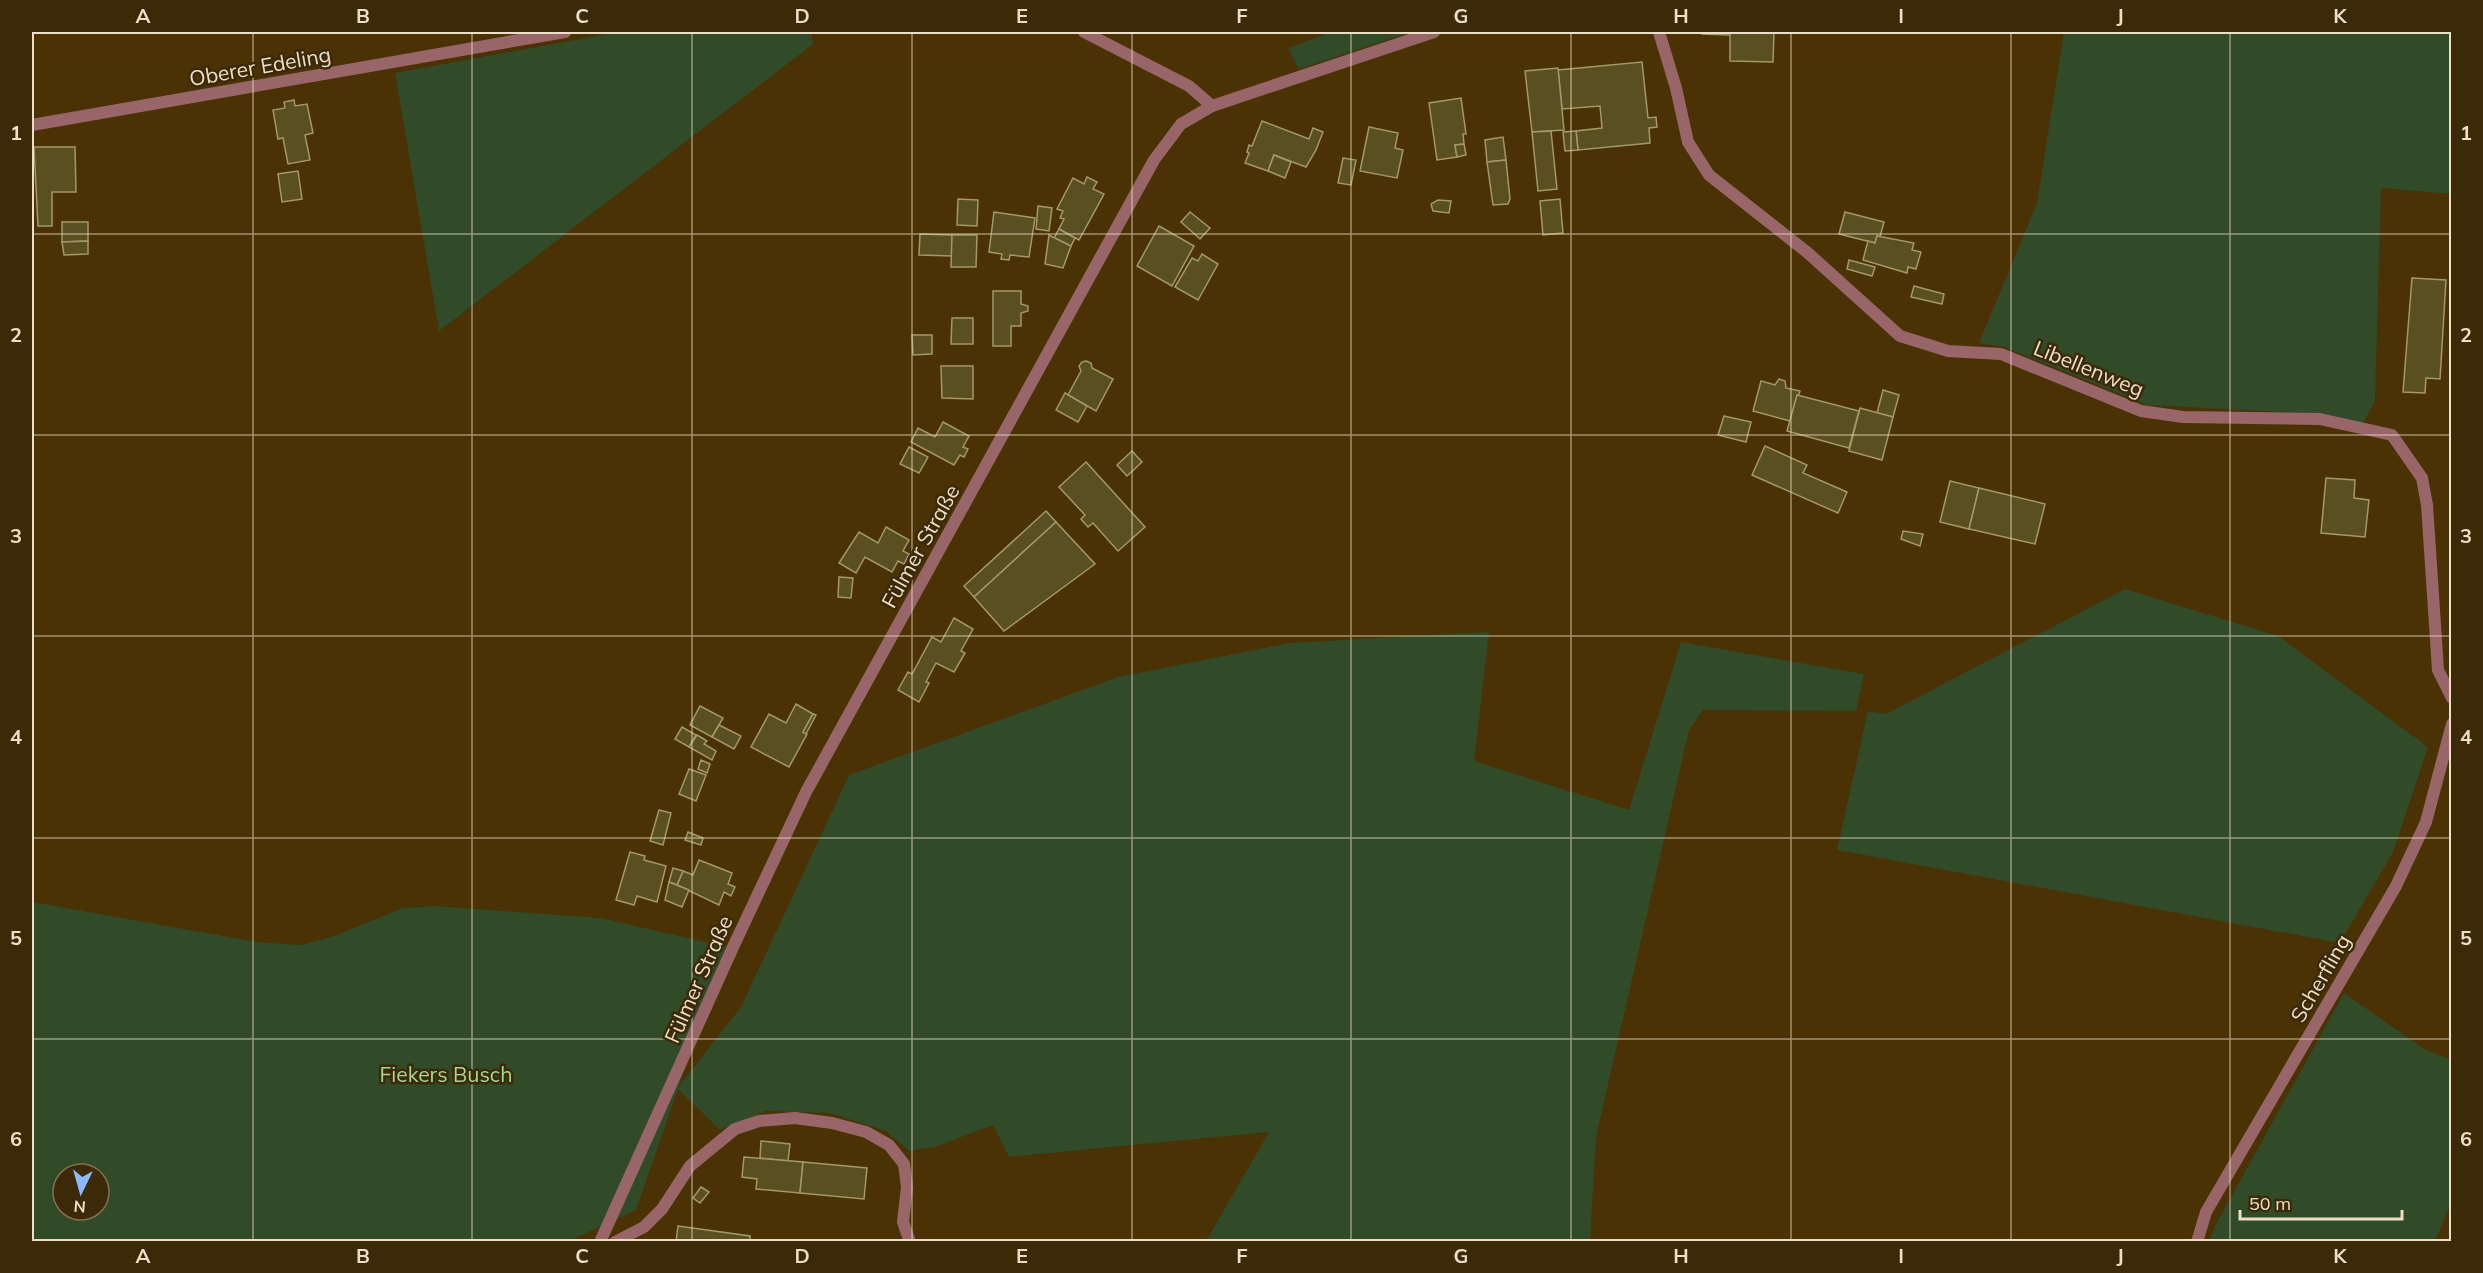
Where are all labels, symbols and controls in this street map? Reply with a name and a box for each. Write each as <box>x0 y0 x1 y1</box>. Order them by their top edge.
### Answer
text: A <box>136 3 151 28</box>
text: B <box>356 3 370 28</box>
text: C <box>575 3 589 28</box>
text: D <box>794 3 810 28</box>
text: E <box>1016 3 1028 28</box>
text: F <box>1236 3 1248 28</box>
text: G <box>1454 3 1468 28</box>
text: H <box>1673 3 1689 28</box>
text: I <box>1898 3 1904 28</box>
text: J <box>2116 3 2124 28</box>
text: K <box>2333 3 2347 28</box>
street label: Oberer Edeling <box>187 41 333 91</box>
text: 1 <box>10 120 22 145</box>
text: 1 <box>2460 120 2472 145</box>
text: 2 <box>10 322 22 347</box>
text: 2 <box>2460 322 2472 347</box>
street label: Libellenweg <box>2030 334 2148 402</box>
street label: Fülmer Straße <box>875 480 965 612</box>
text: 3 <box>10 523 22 548</box>
text: 3 <box>2460 523 2472 548</box>
text: 4 <box>10 724 22 749</box>
text: 4 <box>2460 724 2472 749</box>
street label: Fülmer Straße <box>658 911 738 1047</box>
text: 5 <box>10 925 22 950</box>
text: 5 <box>2460 925 2472 950</box>
street label: Scherfling <box>2284 929 2356 1027</box>
park label: Fiekers Busch <box>379 1061 513 1087</box>
text: 6 <box>10 1126 22 1151</box>
text: 6 <box>2460 1126 2472 1151</box>
north arrow <box>51 1162 111 1222</box>
scale bar <box>2240 1183 2402 1221</box>
text: 50 m <box>2249 1192 2291 1215</box>
text: N <box>73 1196 87 1217</box>
text: A <box>136 1243 151 1268</box>
text: B <box>356 1243 370 1268</box>
text: C <box>575 1243 589 1268</box>
text: D <box>794 1243 810 1268</box>
text: E <box>1016 1243 1028 1268</box>
text: F <box>1236 1243 1248 1268</box>
text: G <box>1454 1243 1468 1268</box>
text: H <box>1673 1243 1689 1268</box>
text: I <box>1898 1243 1904 1268</box>
text: J <box>2116 1243 2124 1268</box>
text: K <box>2333 1243 2347 1268</box>

